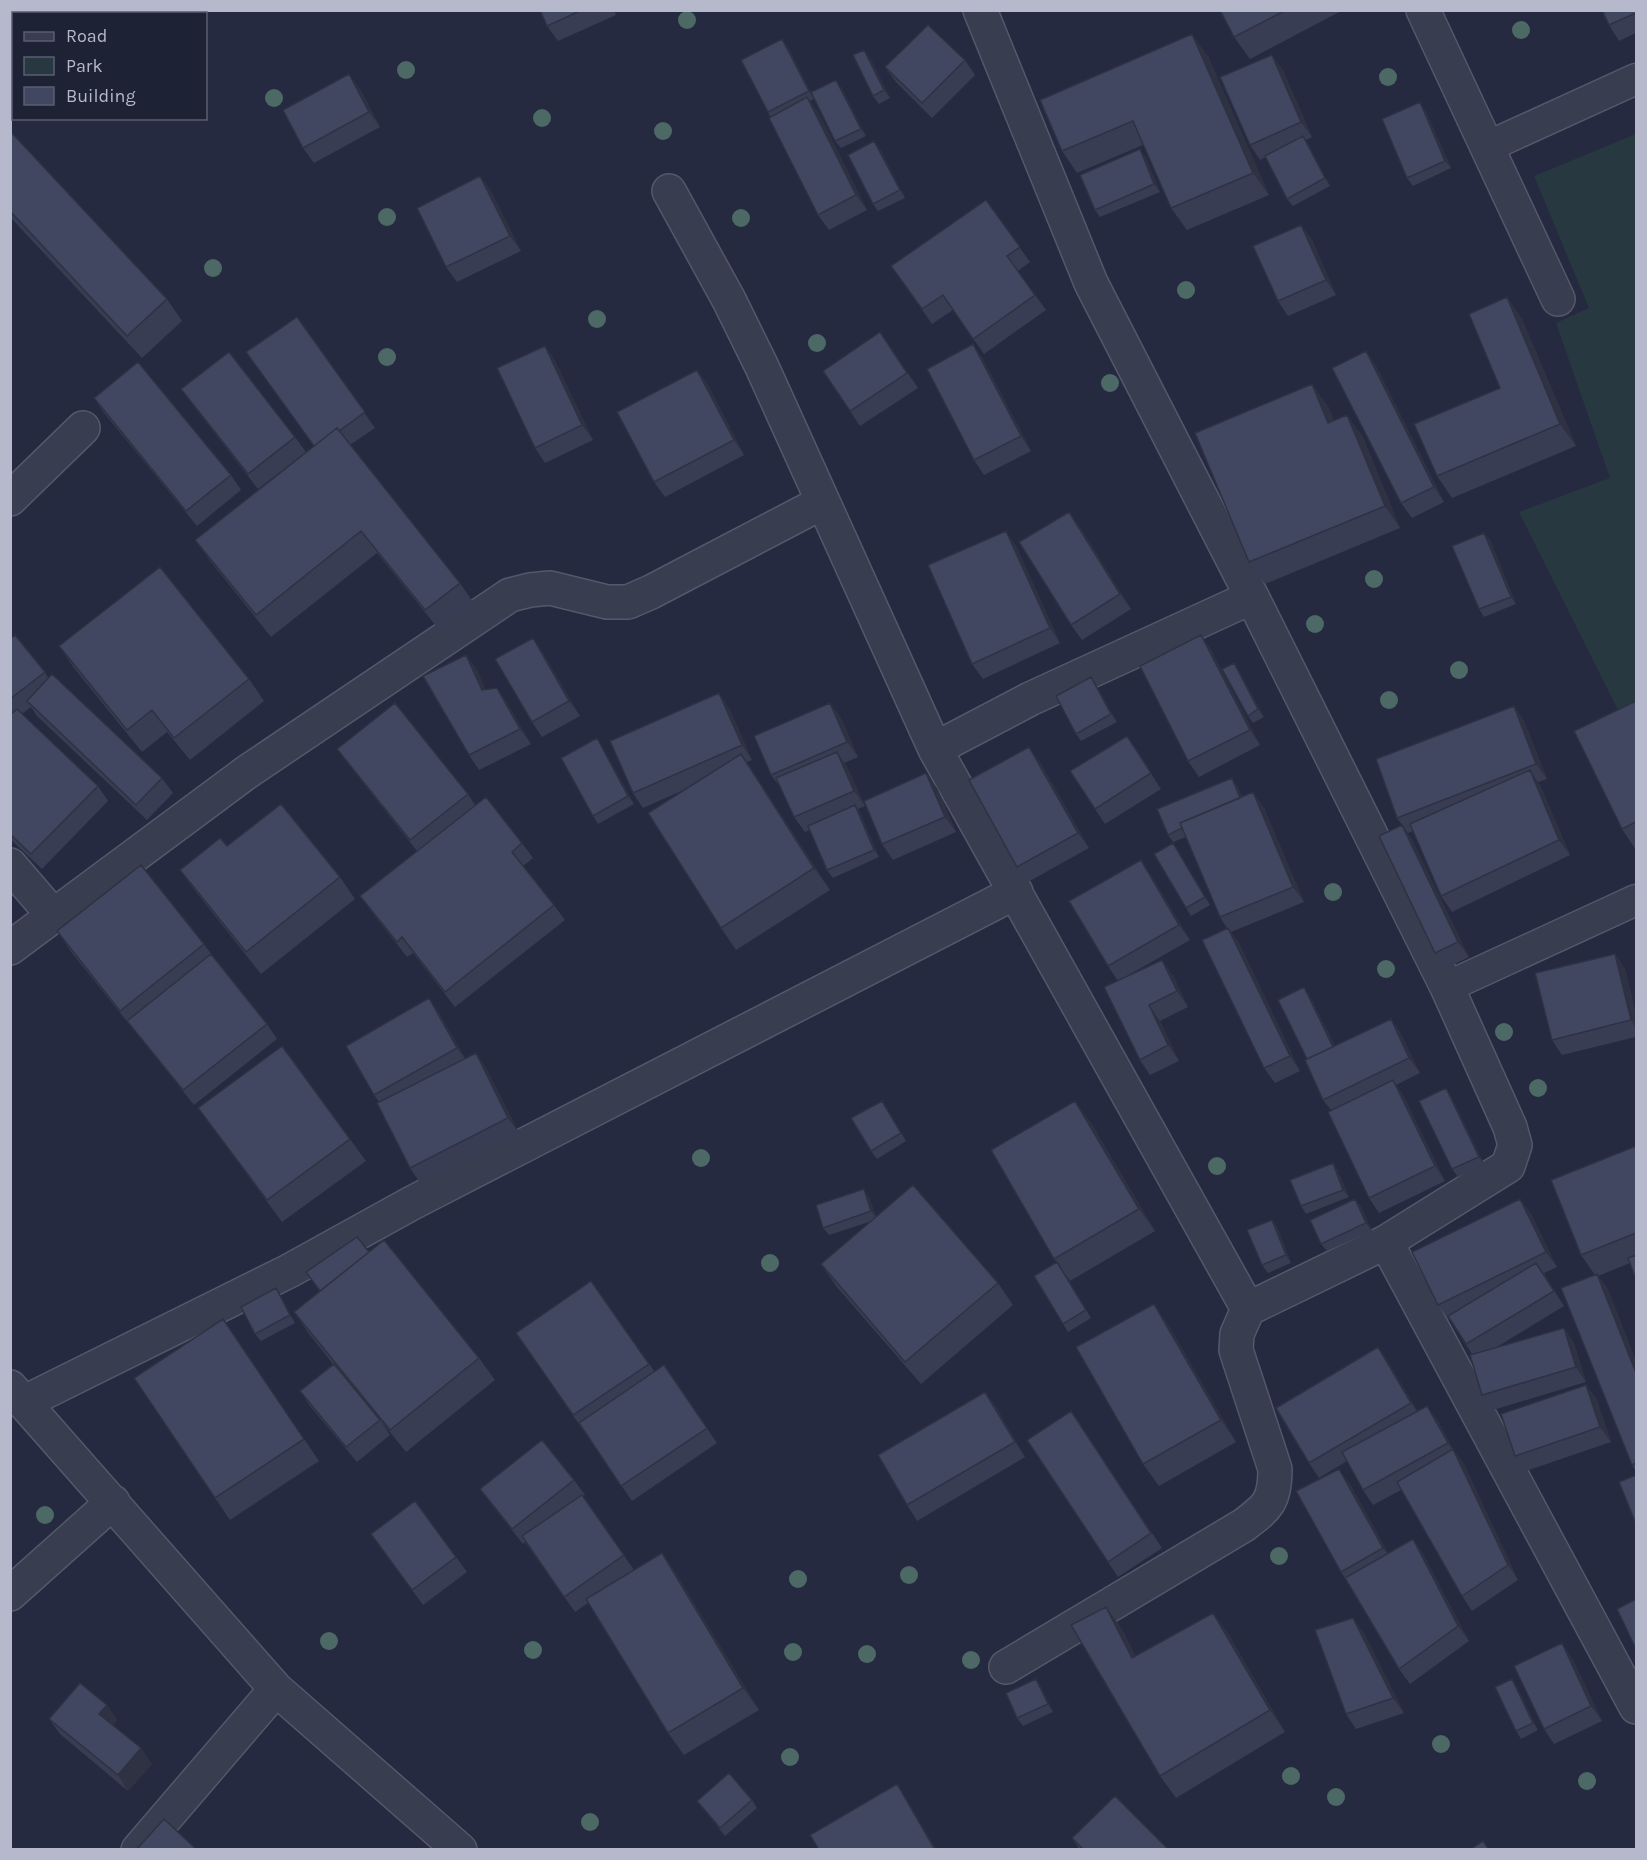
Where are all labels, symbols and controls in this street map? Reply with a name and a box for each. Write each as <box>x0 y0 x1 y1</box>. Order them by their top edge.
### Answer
legend <box>12 12 207 120</box>
text: Road <box>66 25 107 47</box>
text: Park <box>66 55 103 77</box>
text: Building <box>66 85 136 107</box>

